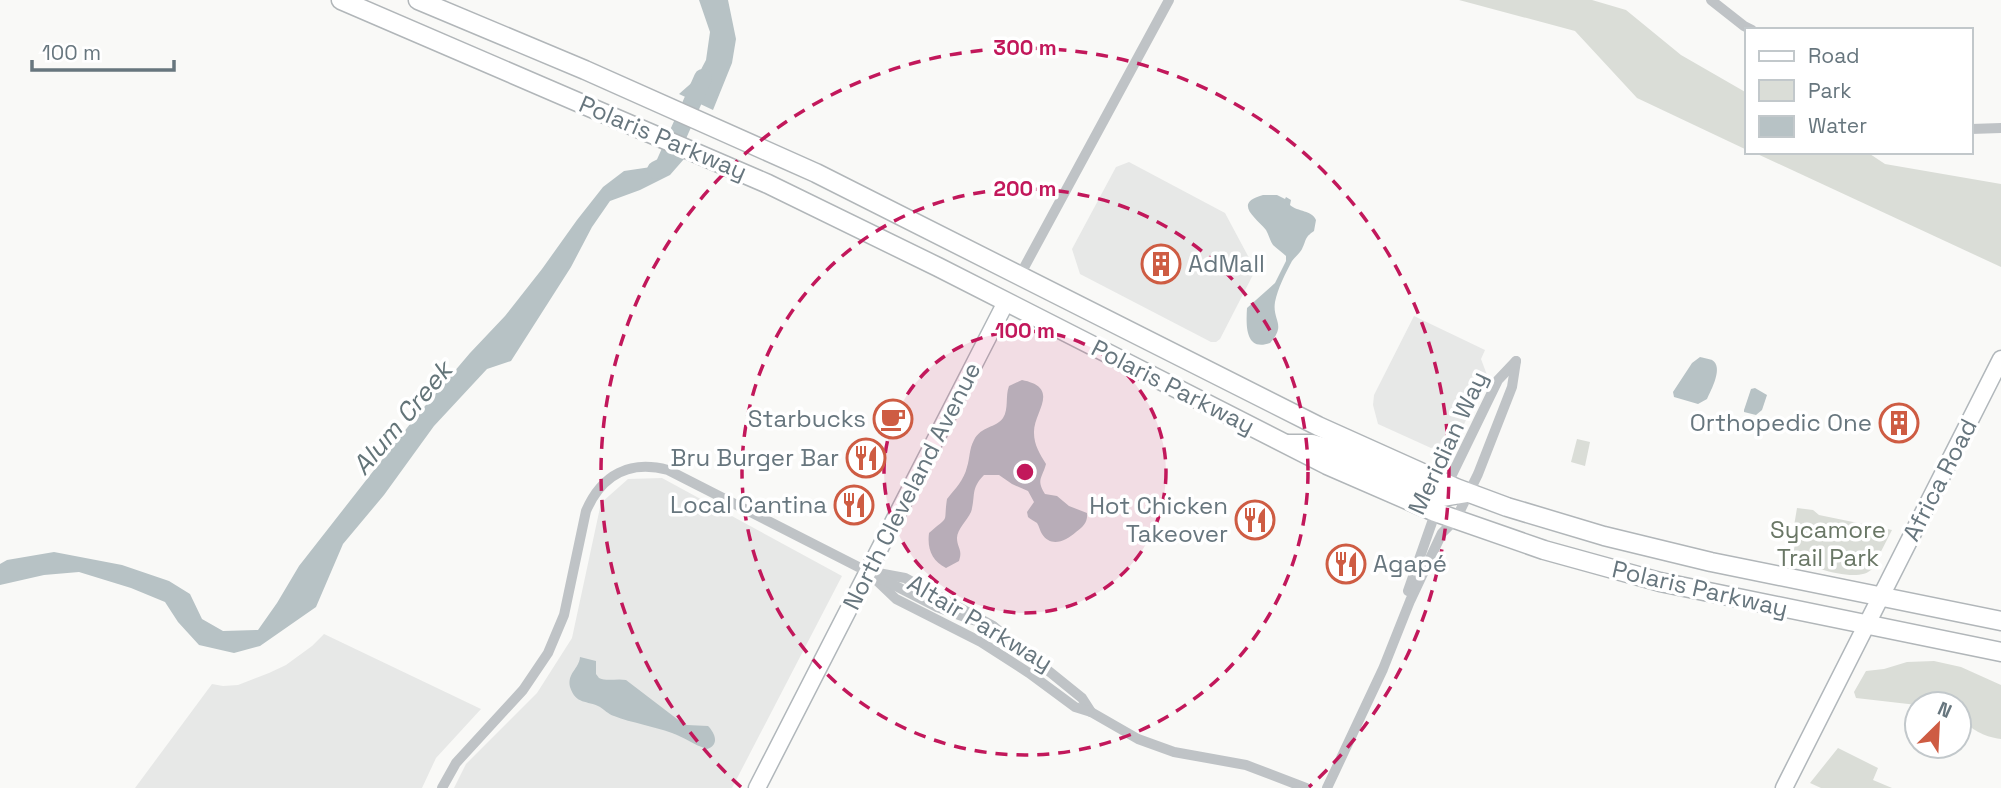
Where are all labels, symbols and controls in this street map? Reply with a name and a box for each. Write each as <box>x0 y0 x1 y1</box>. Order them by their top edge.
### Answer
scale bar <box>32 28 173 72</box>
legend <box>1745 28 1973 154</box>
text: 300 m <box>993 34 1057 61</box>
text: 100 m <box>42 39 101 66</box>
text: Road <box>1808 42 1860 69</box>
text: Park <box>1808 77 1852 104</box>
street label: Polaris Parkway <box>575 88 752 187</box>
text: Water <box>1808 112 1867 139</box>
text: 200 m <box>994 175 1056 202</box>
building icon: AdMall <box>1140 243 1182 285</box>
place label: AdMall <box>1188 248 1265 279</box>
text: 100 m <box>995 317 1055 344</box>
street label: Polaris Parkway <box>1086 332 1260 441</box>
water label: Alum Creek <box>344 352 461 482</box>
street label: North Cleveland Avenue <box>836 357 988 615</box>
street label: Meridian Way <box>1401 366 1494 519</box>
cafe icon: Starbucks <box>872 398 914 440</box>
building icon: Orthopedic One <box>1878 402 1920 444</box>
place label: Starbucks <box>748 403 866 434</box>
place label: Orthopedic One <box>1690 407 1872 438</box>
street label: Africa Road <box>1895 413 1984 546</box>
restaurant icon: Bru Burger Bar <box>845 437 887 479</box>
place label: Bru Burger Bar <box>671 442 839 473</box>
centre of rings <box>1013 460 1037 484</box>
restaurant icon: Local Cantina <box>833 484 875 526</box>
place label: Local Cantina <box>670 489 827 520</box>
place label: Hot Chicken Takeover <box>1089 490 1228 549</box>
restaurant icon: Hot Chicken Takeover <box>1234 499 1276 541</box>
park label: Sycamore Trail Park <box>1770 514 1886 573</box>
restaurant icon: Agapé <box>1325 543 1367 585</box>
place label: Agapé <box>1373 548 1447 579</box>
street label: Polaris Parkway <box>1609 553 1791 624</box>
street label: Altair Parkway <box>902 567 1059 678</box>
north arrow <box>1903 690 1973 760</box>
text: N <box>1934 696 1956 724</box>

